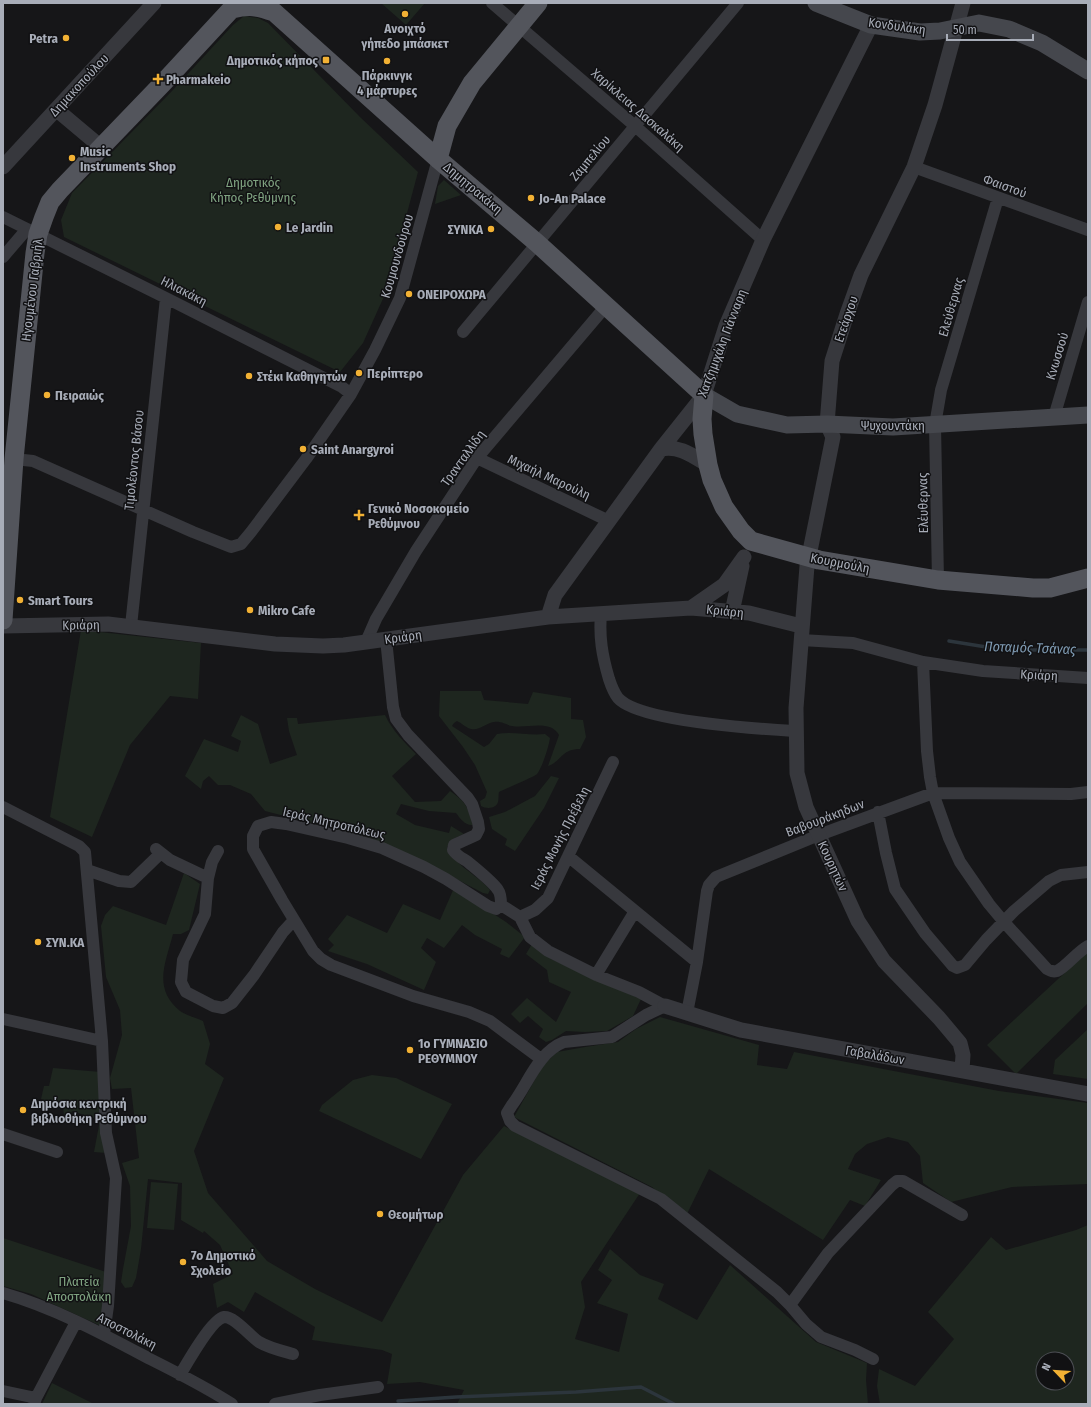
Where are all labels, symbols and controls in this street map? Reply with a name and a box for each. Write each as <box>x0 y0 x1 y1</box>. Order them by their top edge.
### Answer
marker: Ανοιχτό γήπεδο μπάσκετ <box>400 9 410 19</box>
street label: Κονδυλάκη <box>867 15 927 37</box>
scale bar <box>947 16 1033 42</box>
place label: Ανοιχτό γήπεδο μπάσκετ <box>360 21 449 51</box>
text: 50 m <box>953 23 977 37</box>
place label: Petra <box>29 31 59 46</box>
marker: Petra <box>61 33 71 43</box>
street label: Δημακοπούλου <box>46 51 112 119</box>
place label: Δημοτικός κήπος <box>226 53 318 68</box>
marker: Δημοτικός κήπος <box>321 55 331 65</box>
marker: Πάρκινγκ 4 μάρτυρες <box>382 56 392 66</box>
street label: Χαρίκλειας Δασκαλάκη <box>588 65 688 155</box>
place label: Πάρκινγκ 4 μάρτυρες <box>357 68 417 98</box>
place label: Pharmakeio <box>166 72 231 87</box>
marker: Pharmakeio <box>153 74 163 84</box>
street label: Ζαμπελίου <box>567 132 613 184</box>
place label: Music Instruments Shop <box>80 144 176 174</box>
marker: Music Instruments Shop <box>67 153 77 163</box>
street label: Δημητρακάκη <box>440 159 506 217</box>
street label: Φαιστού <box>981 171 1029 201</box>
park label: Δημοτικός Κήπος Ρεθύμνης <box>210 175 296 205</box>
place label: Jo-An Palace <box>538 191 606 206</box>
marker: Jo-An Palace <box>526 193 536 203</box>
street label: Κουμουνδούρου <box>378 212 416 300</box>
place label: Le Jardin <box>286 220 333 235</box>
marker: Le Jardin <box>273 222 283 232</box>
place label: ΣΥΝΚΑ <box>448 222 484 237</box>
marker: ΣΥΝΚΑ <box>486 224 496 234</box>
street label: Ηγουμένου Γαβριήλ <box>18 238 46 342</box>
street label: Ηλιακάκη <box>158 273 210 309</box>
street label: Ελεύθερνας <box>935 275 967 338</box>
place label: ΟΝΕΙΡΟΧΩΡΑ <box>417 287 487 302</box>
street label: Χατζημιχάλη Γιάνναρη <box>695 287 749 399</box>
marker: ΟΝΕΙΡΟΧΩΡΑ <box>404 289 414 299</box>
street label: Ετεάρχου <box>831 294 861 344</box>
street label: Κνωσσού <box>1043 330 1071 382</box>
place label: Περίπτερο <box>367 366 423 381</box>
marker: Περίπτερο <box>354 368 364 378</box>
place label: Στέκι Καθηγητών <box>257 369 348 384</box>
marker: Στέκι Καθηγητών <box>244 371 254 381</box>
place label: Πειραιώς <box>55 388 104 403</box>
marker: Πειραιώς <box>42 390 52 400</box>
street label: Τιμολέοντος Βάσου <box>121 409 147 511</box>
street label: Ψυχουντάκη <box>861 418 925 433</box>
street label: Τρανταλλίδη <box>438 427 488 489</box>
place label: Saint Anargyroi <box>311 442 394 457</box>
marker: Saint Anargyroi <box>298 444 308 454</box>
street label: Μιχαήλ Μαρούλη <box>505 451 593 503</box>
street label: Ελέυθερνας <box>915 472 931 533</box>
place label: Γενικό Νοσοκομείο Ρεθύμνου <box>368 501 469 531</box>
marker: Γενικό Νοσοκομείο Ρεθύμνου <box>353 509 365 521</box>
street label: Κουρμούλη <box>809 550 871 576</box>
place label: Smart Tours <box>28 593 93 608</box>
marker: Smart Tours <box>15 595 25 605</box>
street label: Κριάρη <box>705 602 745 620</box>
place label: Mikro Cafe <box>258 603 316 618</box>
marker: Mikro Cafe <box>245 605 255 615</box>
street label: Κριάρη <box>62 617 100 633</box>
street label: Κριάρη <box>383 627 423 647</box>
water label: Ποταμός Τσάνας <box>984 638 1077 658</box>
street label: Κριάρη <box>1020 667 1058 683</box>
street label: Ιεράς Μονής Πρέβελη <box>528 784 592 892</box>
street label: Βαβουράκηδων <box>784 796 867 840</box>
street label: Ιεράς Μητροπόλεως <box>281 804 387 842</box>
street label: Κουρητών <box>815 839 851 894</box>
place label: ΣΥΝ.ΚΑ <box>46 935 85 950</box>
marker: ΣΥΝ.ΚΑ <box>33 937 43 947</box>
place label: 1ο ΓΥΜΝΑΣΙΟ ΡΕΘΥΜΝΟΥ <box>418 1036 488 1066</box>
street label: Γαβαλάδων <box>844 1042 906 1068</box>
marker: 1ο ΓΥΜΝΑΣΙΟ ΡΕΘΥΜΝΟΥ <box>405 1045 415 1055</box>
place label: Δημόσια κεντρική βιβλιοθήκη Ρεθύμνου <box>30 1096 147 1126</box>
marker: Δημόσια κεντρική βιβλιοθήκη Ρεθύμνου <box>18 1105 28 1115</box>
place label: Θεομήτωρ <box>388 1207 443 1222</box>
marker: Θεομήτωρ <box>375 1209 385 1219</box>
place label: 7ο Δημοτικό Σχολείο <box>191 1248 256 1278</box>
marker: 7ο Δημοτικό Σχολείο <box>178 1257 188 1267</box>
park label: Πλατεία Αποστολάκη <box>47 1274 111 1304</box>
street label: Αποστολάκη <box>95 1310 159 1352</box>
north arrow <box>1035 1351 1075 1391</box>
text: N <box>1039 1361 1054 1373</box>

